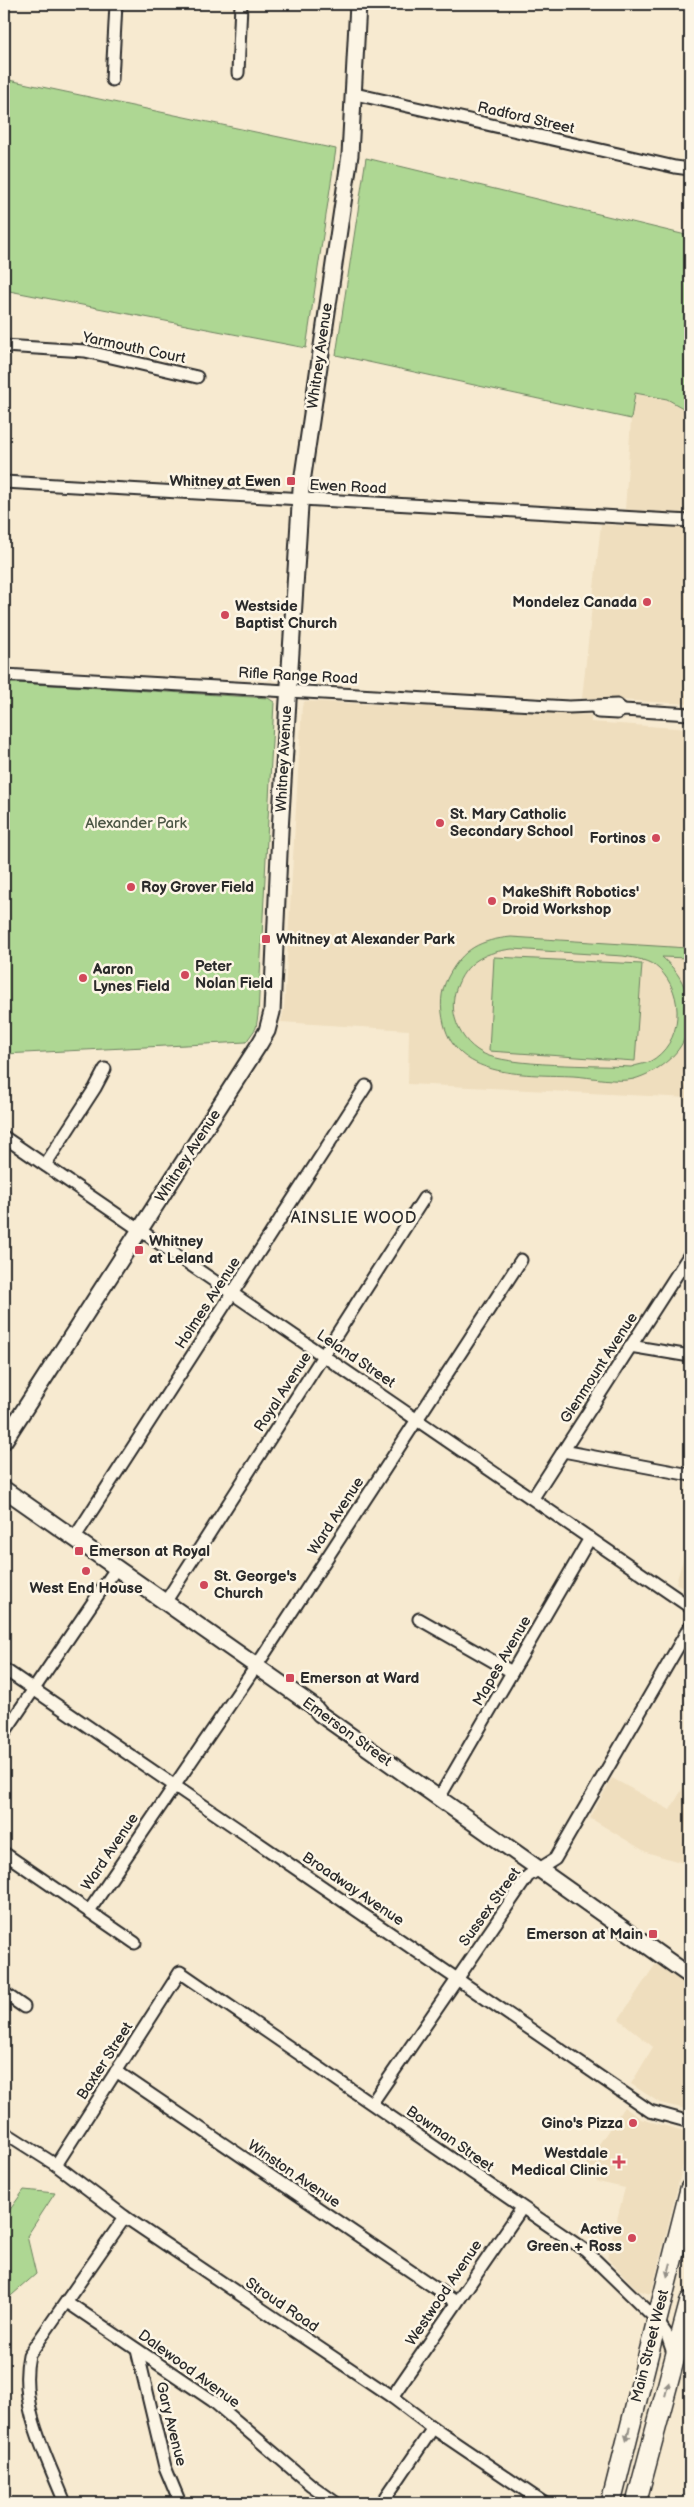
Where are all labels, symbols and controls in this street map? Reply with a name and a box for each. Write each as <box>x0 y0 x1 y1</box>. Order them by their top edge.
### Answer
street label: Radford Street <box>476 98 577 138</box>
street label: Whitney Avenue <box>303 302 337 410</box>
street label: Yarmouth Court <box>80 328 188 368</box>
place label: Whitney at Ewen <box>169 472 281 491</box>
marker: Whitney at Ewen <box>285 475 297 487</box>
street label: Ewen Road <box>309 475 387 499</box>
place label: Mondelez Canada <box>512 593 637 612</box>
marker: Mondelez Canada <box>641 596 653 608</box>
place label: Westside Baptist Church <box>235 597 337 633</box>
marker: Westside Baptist Church <box>219 609 231 621</box>
street label: Rifle Range Road <box>238 663 358 689</box>
street label: Whitney Avenue <box>272 705 296 813</box>
place label: St. Mary Catholic Secondary School <box>450 805 573 841</box>
park label: Alexander Park <box>85 814 187 833</box>
marker: St. Mary Catholic Secondary School <box>434 817 446 829</box>
place label: Fortinos <box>590 829 646 848</box>
marker: Fortinos <box>650 832 662 844</box>
place label: Roy Grover Field <box>141 878 254 897</box>
marker: Roy Grover Field <box>125 881 137 893</box>
place label: MakeShift Robotics' Droid Workshop <box>502 883 639 919</box>
marker: MakeShift Robotics' Droid Workshop <box>486 895 498 907</box>
place label: Whitney at Alexander Park <box>276 930 455 949</box>
marker: Whitney at Alexander Park <box>260 933 272 945</box>
place label: Peter Nolan Field <box>195 957 273 993</box>
place label: Aaron Lynes Field <box>92 960 170 996</box>
marker: Peter Nolan Field <box>179 969 191 981</box>
marker: Aaron Lynes Field <box>77 972 89 984</box>
street label: Whitney Avenue <box>151 1106 225 1206</box>
district label: AINSLIE WOOD <box>291 1209 417 1228</box>
place label: Whitney at Leland <box>149 1232 213 1268</box>
marker: Whitney at Leland <box>133 1244 145 1256</box>
street label: Holmes Avenue <box>171 1253 245 1353</box>
street label: Glenmount Avenue <box>556 1309 642 1427</box>
street label: Leland Street <box>313 1326 399 1392</box>
street label: Royal Avenue <box>250 1348 316 1436</box>
street label: Ward Avenue <box>304 1473 368 1559</box>
place label: Emerson at Royal <box>89 1542 210 1561</box>
marker: Emerson at Royal <box>73 1545 85 1557</box>
marker: West End House <box>80 1565 92 1577</box>
place label: St. George's Church <box>214 1567 297 1603</box>
place label: West End House <box>29 1579 143 1598</box>
marker: St. George's Church <box>198 1579 210 1591</box>
street label: Mapes Avenue <box>469 1612 535 1709</box>
place label: Emerson at Ward <box>300 1669 419 1688</box>
marker: Emerson at Ward <box>284 1672 296 1684</box>
street label: Emerson Street <box>299 1693 396 1771</box>
street label: Ward Avenue <box>77 1810 143 1894</box>
street label: Broadway Avenue <box>298 1848 408 1930</box>
street label: Sussex Street <box>455 1864 525 1950</box>
place label: Emerson at Main <box>526 1925 643 1944</box>
marker: Emerson at Main <box>647 1928 659 1940</box>
street label: Baxter Street <box>73 2018 137 2104</box>
street label: Bowman Street <box>402 2102 498 2177</box>
place label: Gino's Pizza <box>541 2114 623 2133</box>
marker: Gino's Pizza <box>627 2117 639 2129</box>
street label: Winston Avenue <box>244 2136 344 2212</box>
place label: Westdale Medical Clinic <box>511 2144 608 2180</box>
marker: Westdale Medical Clinic <box>612 2155 626 2169</box>
place label: Active Green + Ross <box>527 2220 622 2256</box>
marker: Active Green + Ross <box>626 2232 638 2244</box>
street label: Westwood Avenue <box>402 2236 487 2350</box>
one-way arrow <box>665 2263 673 2278</box>
street label: Stroud Road <box>242 2274 322 2336</box>
street label: Main Street West <box>627 2287 673 2404</box>
street label: Dalewood Avenue <box>134 2326 244 2412</box>
street label: Gary Avenue <box>151 2380 191 2468</box>
one-way arrow <box>663 2382 671 2397</box>
one-way arrow <box>624 2427 632 2442</box>

